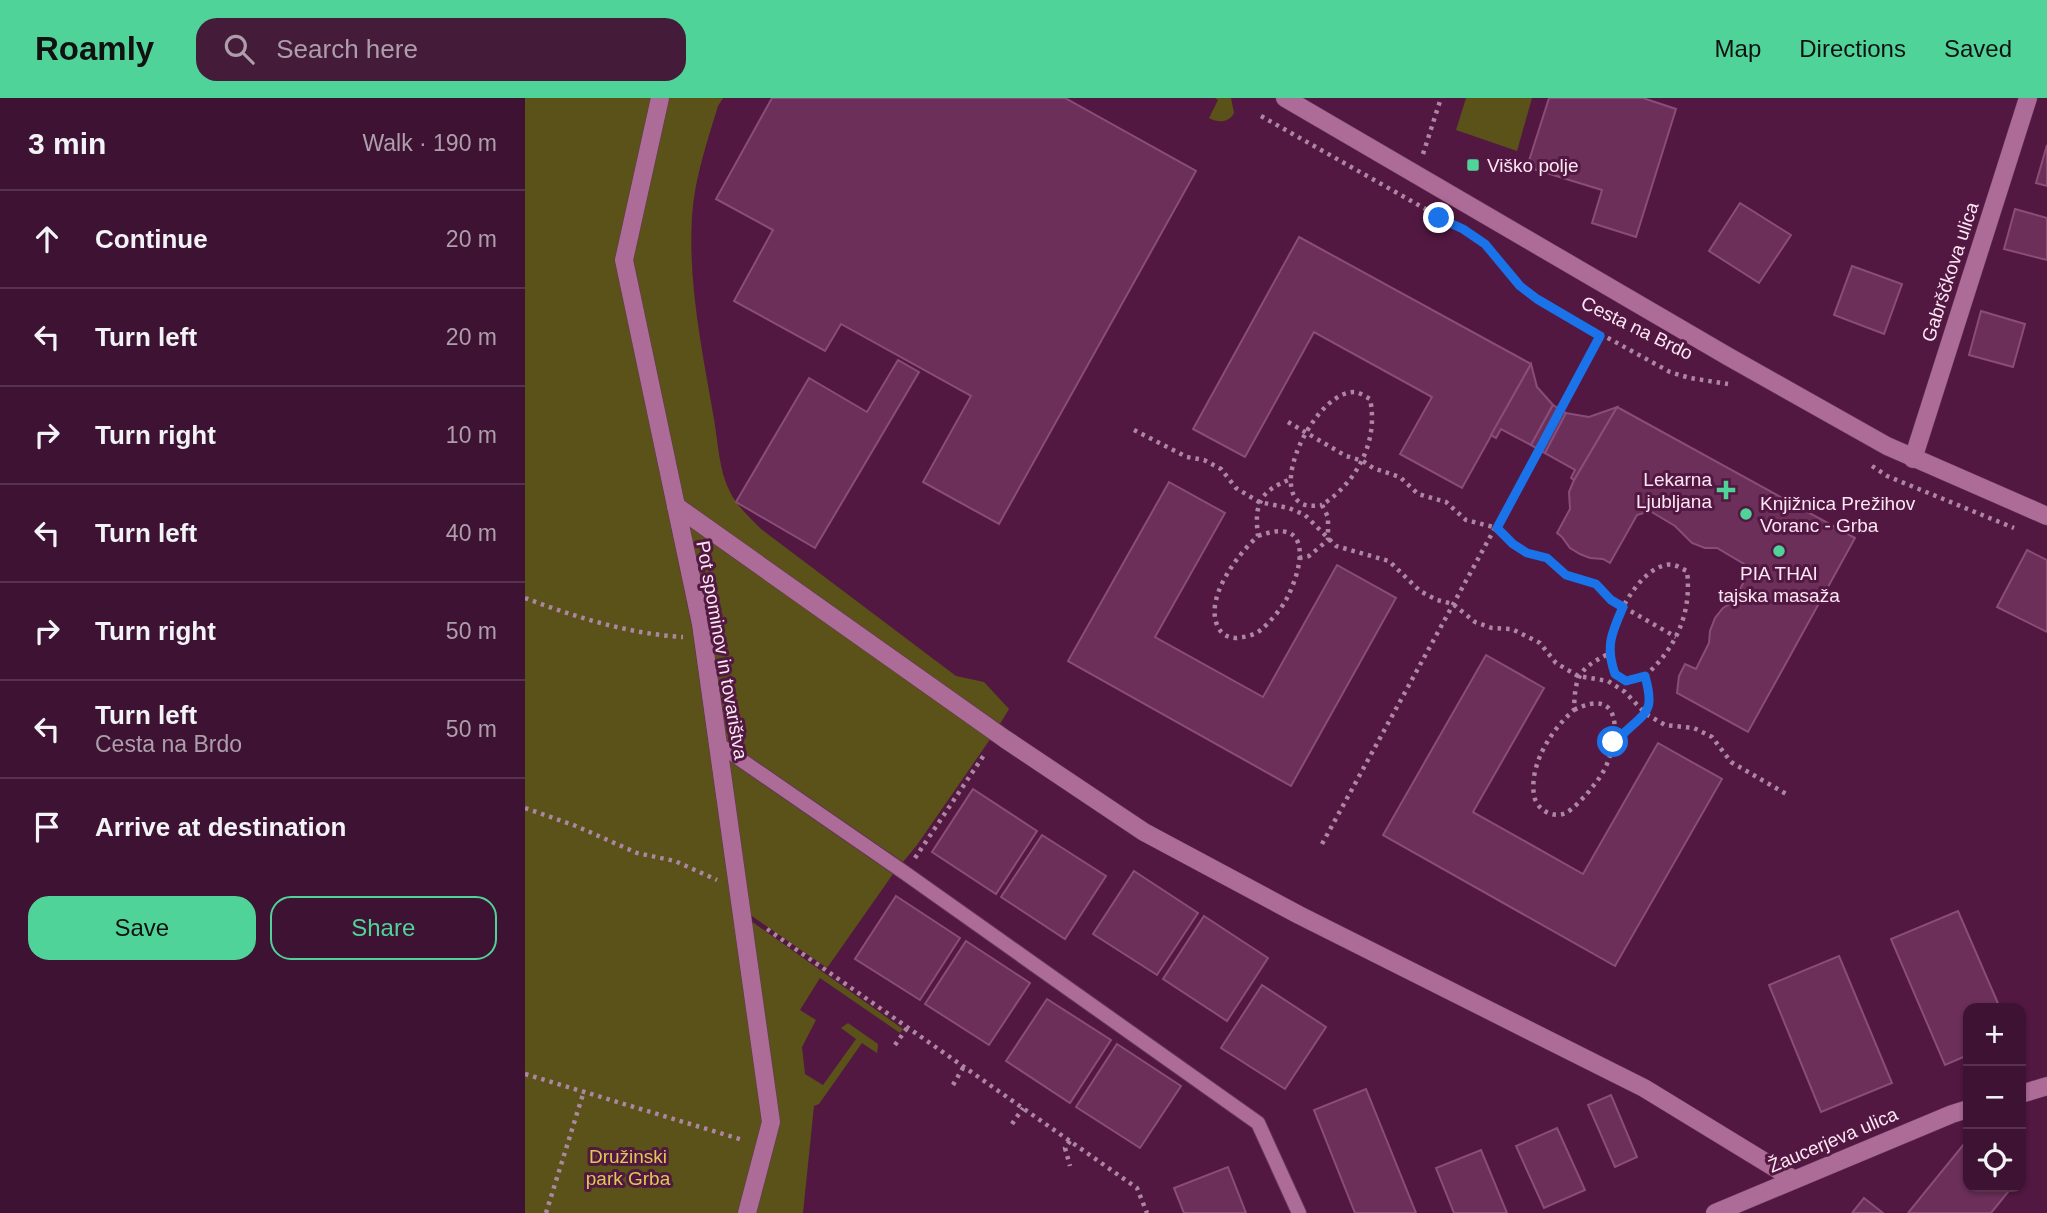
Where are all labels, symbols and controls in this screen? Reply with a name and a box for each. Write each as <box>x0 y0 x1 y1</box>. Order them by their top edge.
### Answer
search box <box>196 18 686 81</box>
text: Roamly <box>35 30 154 67</box>
icon: search <box>220 30 258 68</box>
text: Search here <box>276 34 418 64</box>
text: Map <box>1715 35 1761 62</box>
text: Directions <box>1799 35 1906 62</box>
text: Saved <box>1944 35 2012 62</box>
text: 3 min <box>28 127 106 160</box>
text: Walk · 190 m <box>362 130 497 156</box>
place label: Viško polje <box>1487 155 1579 176</box>
marker: Viško polje <box>1465 157 1481 173</box>
street label: Gabrščkova ulica <box>1917 199 1983 345</box>
route end <box>1423 202 1454 233</box>
icon: ahead <box>28 220 66 258</box>
text: Continue <box>95 224 208 254</box>
text: 20 m <box>446 226 497 252</box>
street label: Cesta na Brdo <box>1578 292 1696 364</box>
icon: left <box>28 318 66 356</box>
text: Turn left <box>95 322 197 352</box>
text: 20 m <box>446 324 497 350</box>
icon: right <box>28 416 66 454</box>
text: Turn right <box>95 420 216 450</box>
text: 10 m <box>446 422 497 448</box>
place label: Lekarna Ljubljana <box>1636 469 1712 512</box>
marker: Lekarna Ljubljana <box>1718 482 1734 498</box>
place label: Knjižnica Prežihov Voranc - Grba <box>1760 493 1916 536</box>
marker: Knjižnica Prežihov Voranc - Grba <box>1738 506 1754 522</box>
icon: left <box>28 514 66 552</box>
text: Turn left <box>95 518 197 548</box>
text: 40 m <box>446 520 497 546</box>
street label: Pot spominov in tovarištva <box>692 539 752 761</box>
marker: PIA THAI tajska masaža <box>1771 543 1787 559</box>
place label: PIA THAI tajska masaža <box>1718 563 1840 606</box>
icon: right <box>28 612 66 650</box>
text: Turn right <box>95 616 216 646</box>
text: 50 m <box>446 618 497 644</box>
text: Turn left <box>95 700 197 730</box>
icon: left <box>28 710 66 748</box>
text: 50 m <box>446 716 497 742</box>
route start <box>1597 726 1628 757</box>
text: Cesta na Brdo <box>95 731 242 757</box>
icon: arrive <box>28 808 66 846</box>
text: Arrive at destination <box>95 812 346 842</box>
button: Save <box>28 896 256 960</box>
button: Share <box>270 896 497 960</box>
map controls <box>1963 1003 2026 1192</box>
button: + <box>1963 1003 2026 1066</box>
button: − <box>1963 1066 2026 1129</box>
street label: Žaucerjeva ulica <box>1765 1103 1901 1177</box>
button: locate <box>1963 1129 2026 1192</box>
park label: Družinski park Grba <box>586 1146 671 1189</box>

